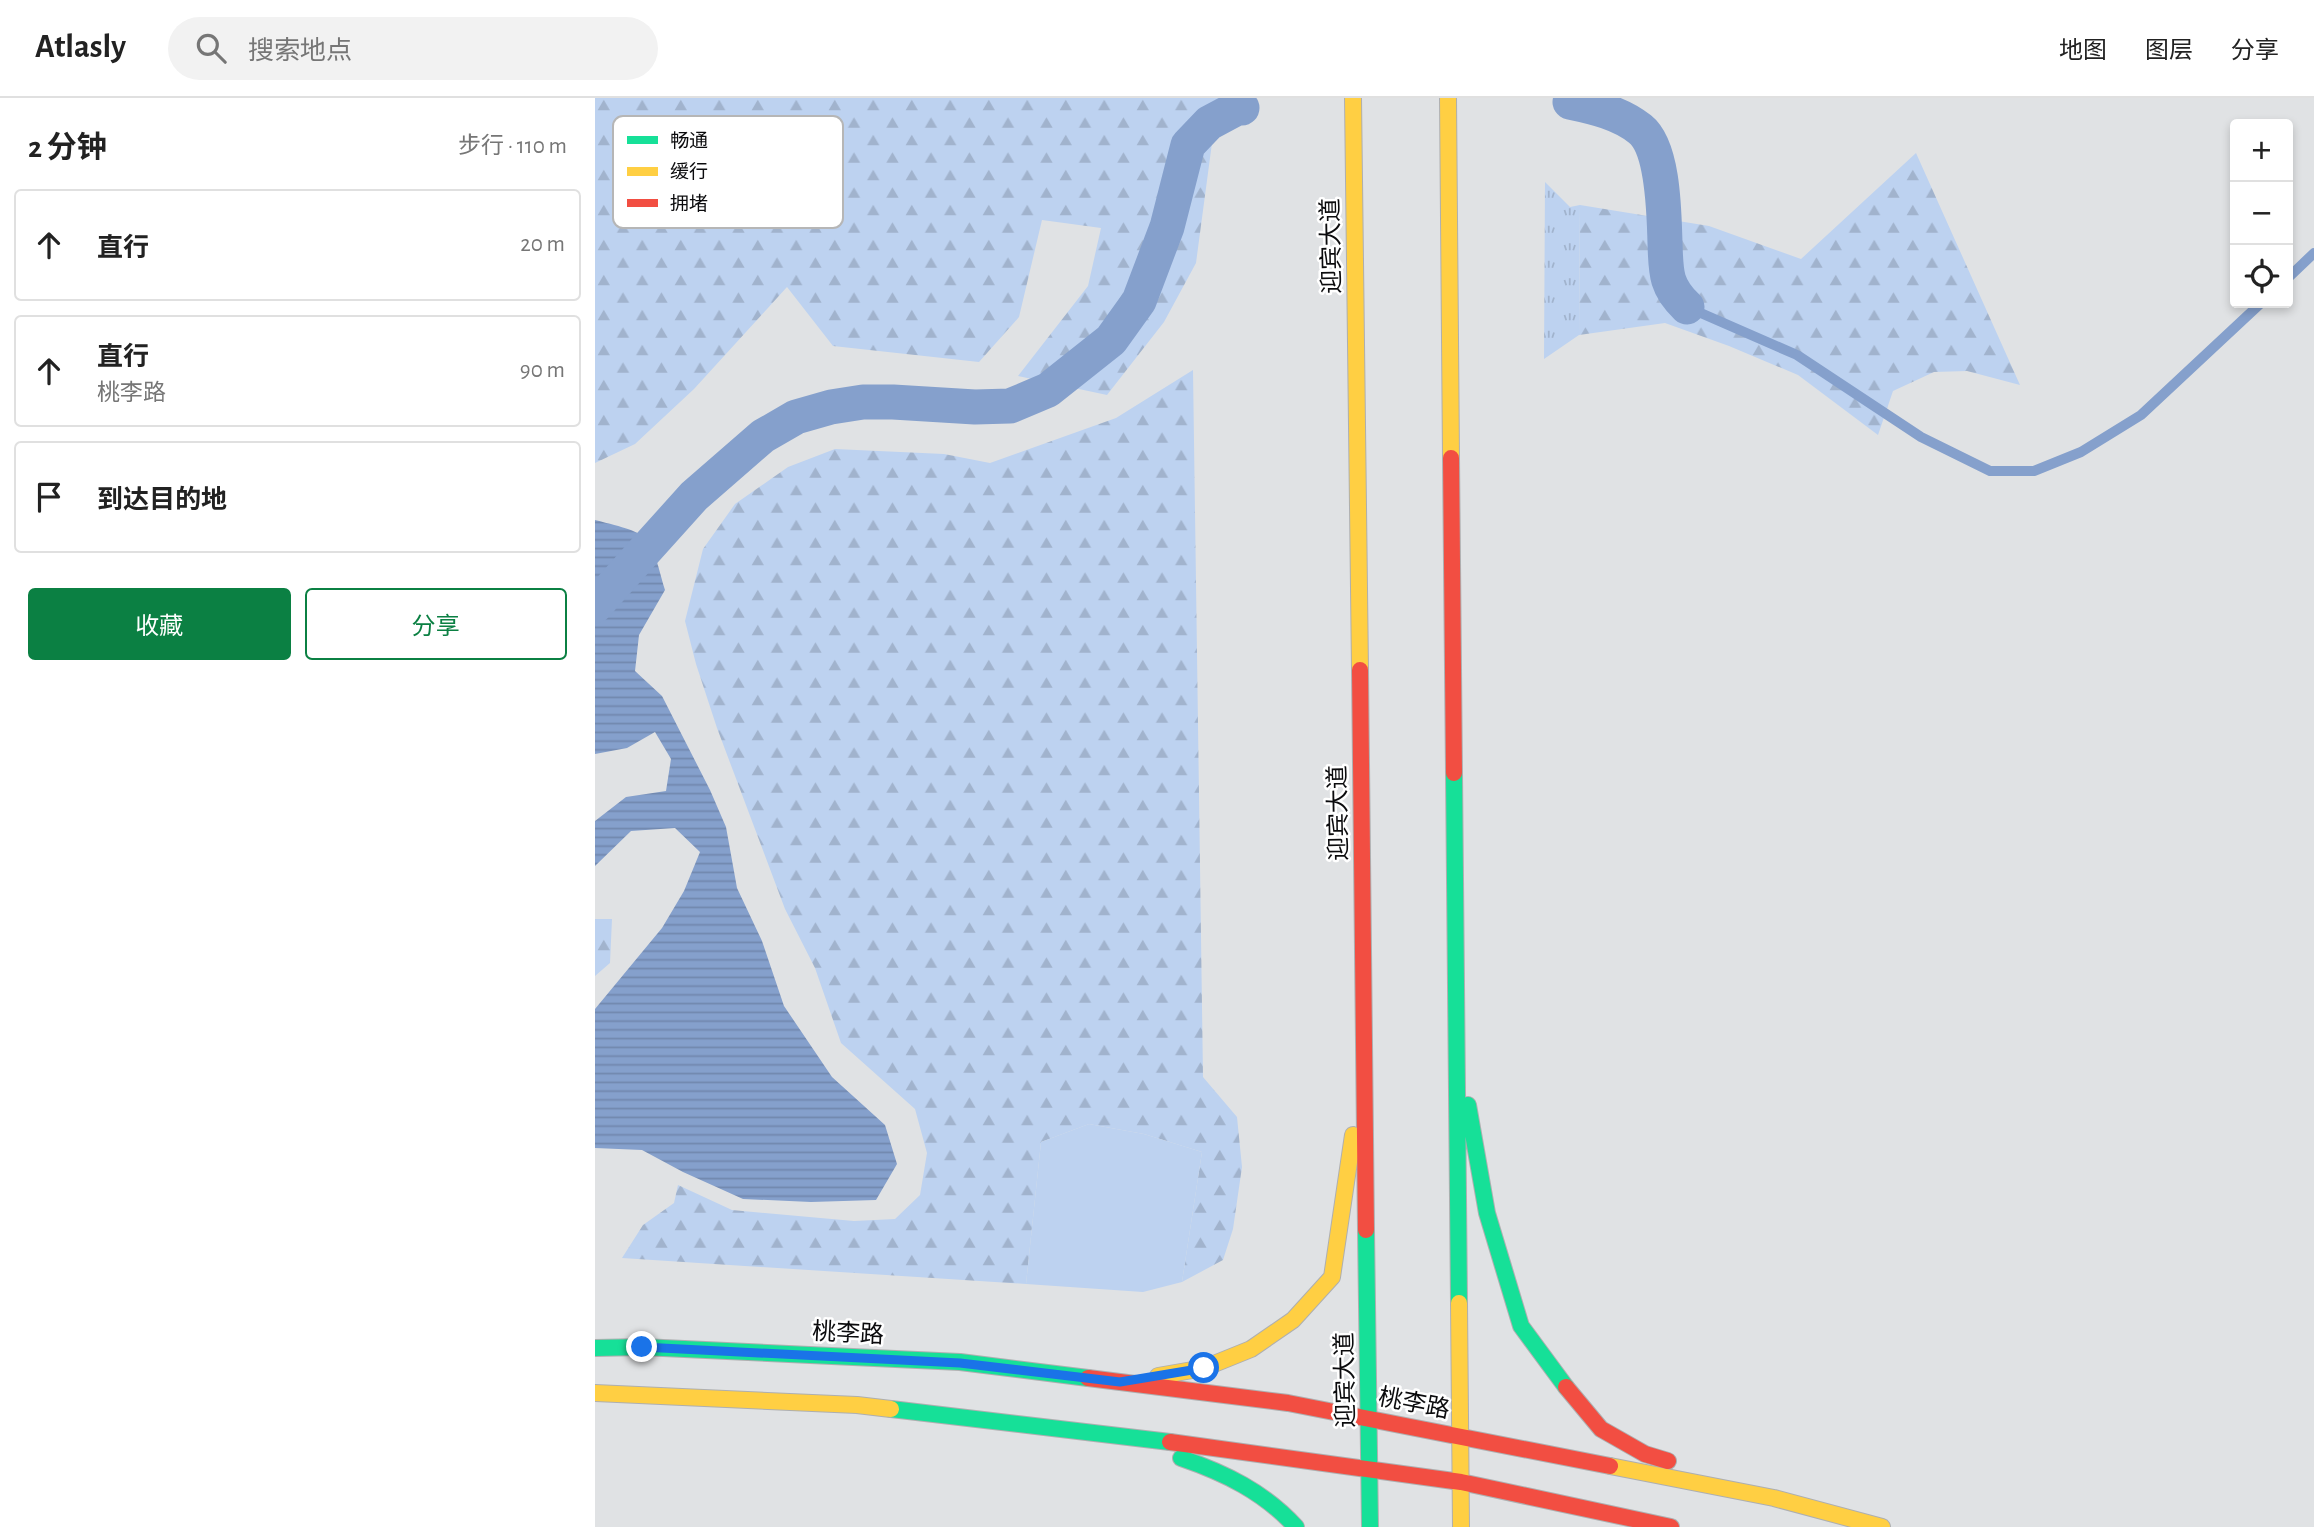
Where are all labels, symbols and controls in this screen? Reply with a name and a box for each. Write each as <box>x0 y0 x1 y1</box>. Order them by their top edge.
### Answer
search box <box>168 17 658 80</box>
icon: search <box>192 29 230 67</box>
text: Atlasly <box>35 31 126 64</box>
text: 搜索地点 <box>248 38 352 64</box>
text: 地图 <box>2059 39 2107 63</box>
text: 图层 <box>2145 39 2193 63</box>
text: 分享 <box>2231 39 2279 63</box>
legend <box>613 116 843 228</box>
map controls <box>2230 119 2293 308</box>
button: + <box>2230 119 2293 182</box>
text: 畅通 <box>670 131 708 151</box>
text: 2 分钟 <box>28 133 107 163</box>
text: 步行 · 110 m <box>458 135 567 158</box>
text: 缓行 <box>670 161 708 182</box>
button: − <box>2230 182 2293 245</box>
text: 拥堵 <box>670 193 708 214</box>
street label: 迎宾大道 <box>1317 198 1345 294</box>
icon: ahead <box>30 226 68 264</box>
text: 20 m <box>520 233 565 256</box>
text: 直行 <box>97 235 149 261</box>
button: locate <box>2230 245 2293 308</box>
text: 直行 <box>97 344 149 370</box>
icon: ahead <box>30 352 68 390</box>
text: 90 m <box>520 359 565 382</box>
text: 桃李路 <box>97 382 166 405</box>
icon: arrive <box>30 478 68 516</box>
text: 到达目的地 <box>97 487 227 513</box>
button: 收藏 <box>28 588 291 660</box>
button: 分享 <box>305 588 567 660</box>
street label: 迎宾大道 <box>1324 765 1352 861</box>
street label: 桃李路 <box>811 1318 885 1348</box>
route end <box>626 1331 657 1362</box>
street label: 迎宾大道 <box>1331 1332 1359 1428</box>
route start <box>1188 1352 1219 1383</box>
street label: 桃李路 <box>1376 1383 1452 1423</box>

